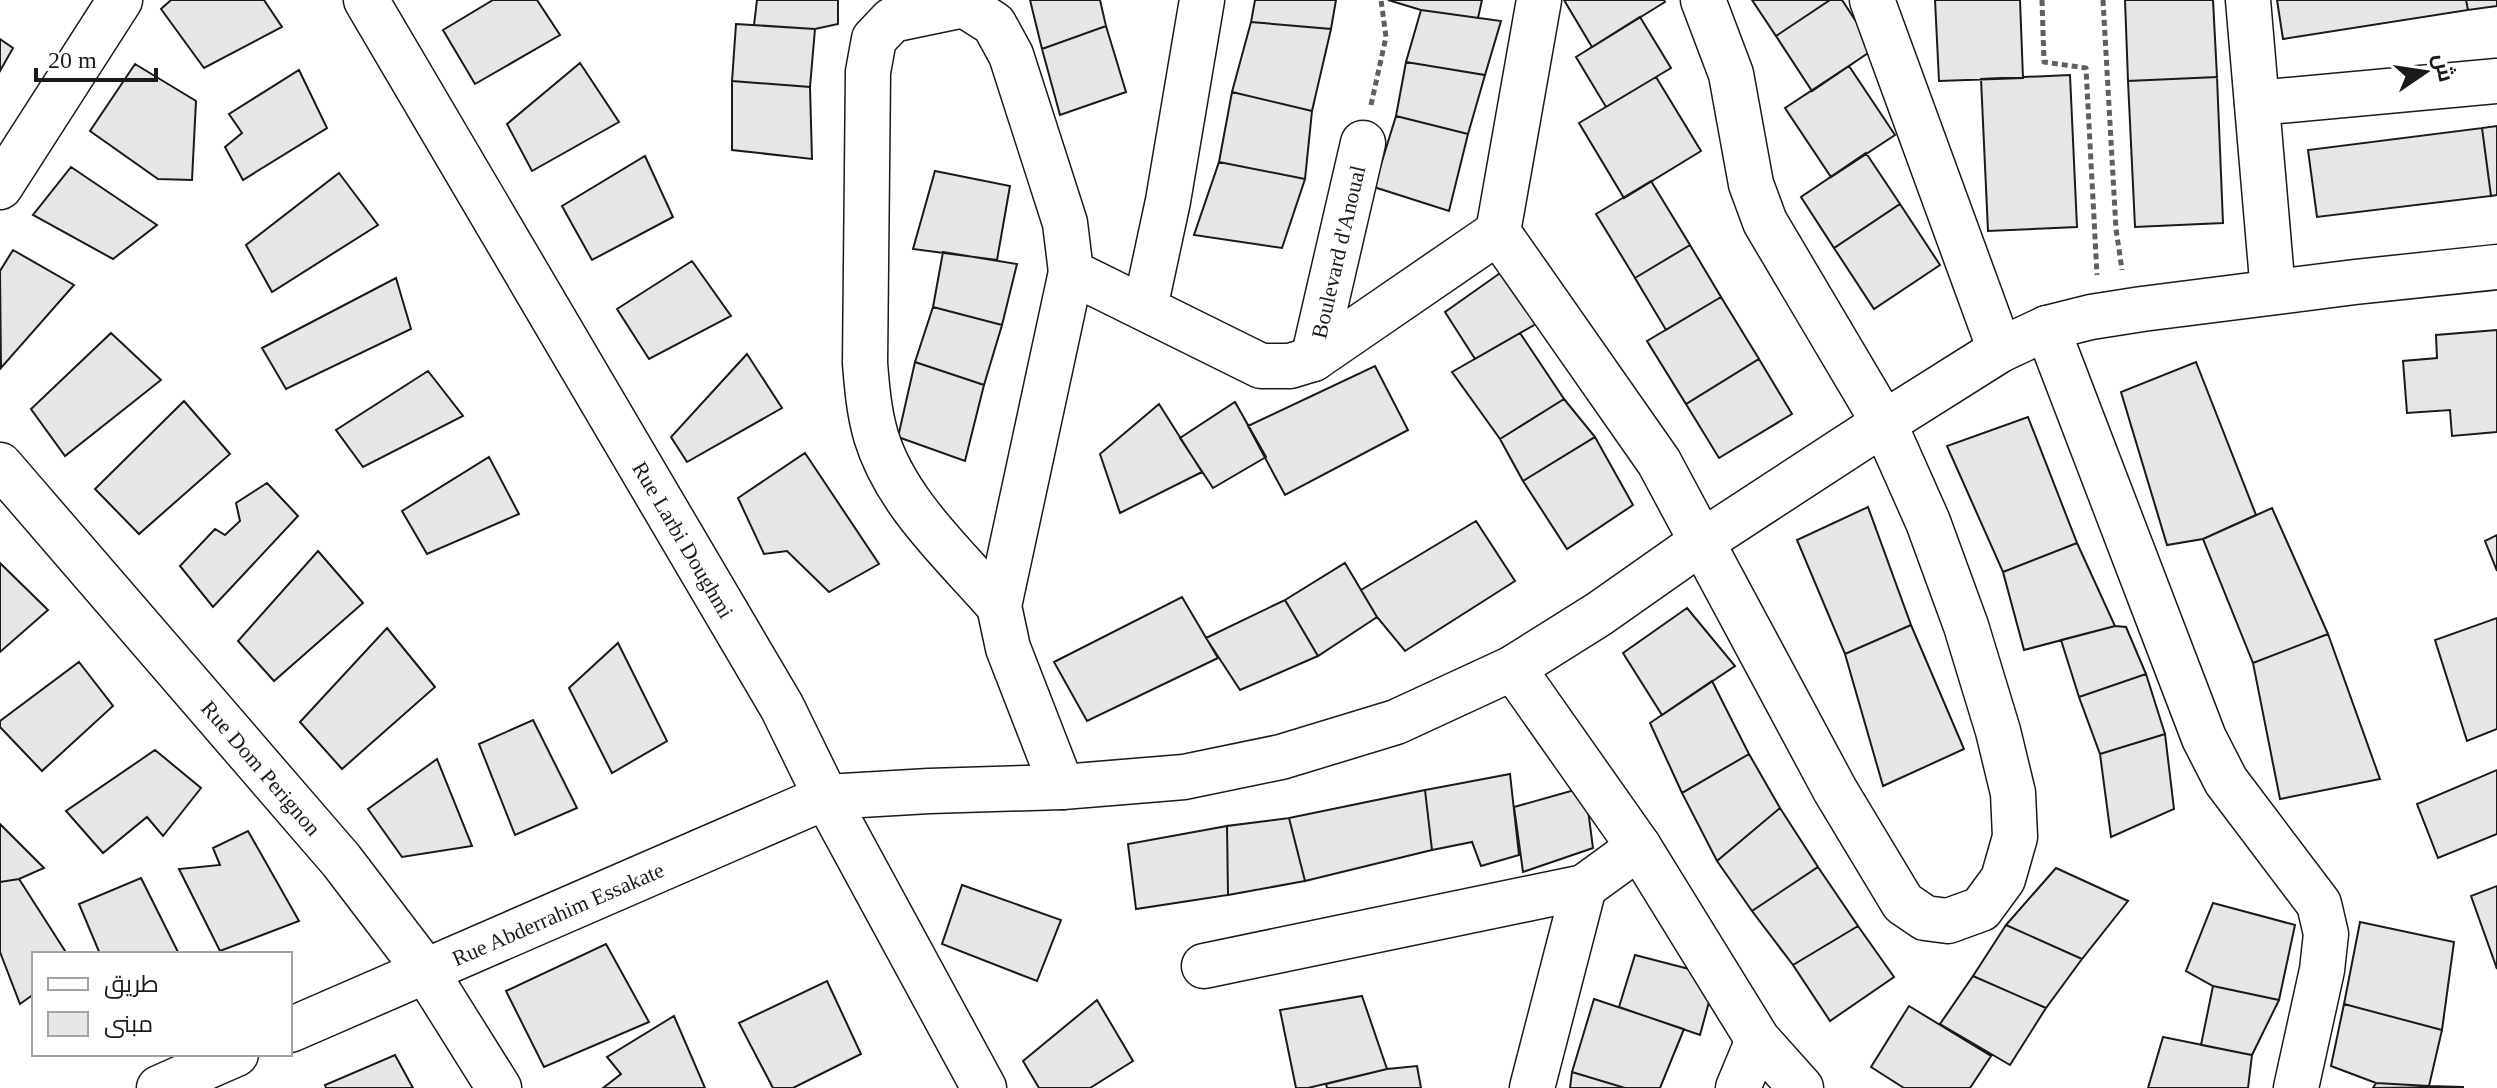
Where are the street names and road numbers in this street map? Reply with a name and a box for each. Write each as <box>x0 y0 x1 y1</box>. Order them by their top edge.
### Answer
street label: Boulevard d'Anoual <box>1306 163 1370 341</box>
street label: Rue Larbi Doughmi <box>627 457 739 623</box>
street label: Rue Dom Perignon <box>196 696 326 841</box>
street label: Rue Abderrahim Essakate <box>448 857 668 971</box>

